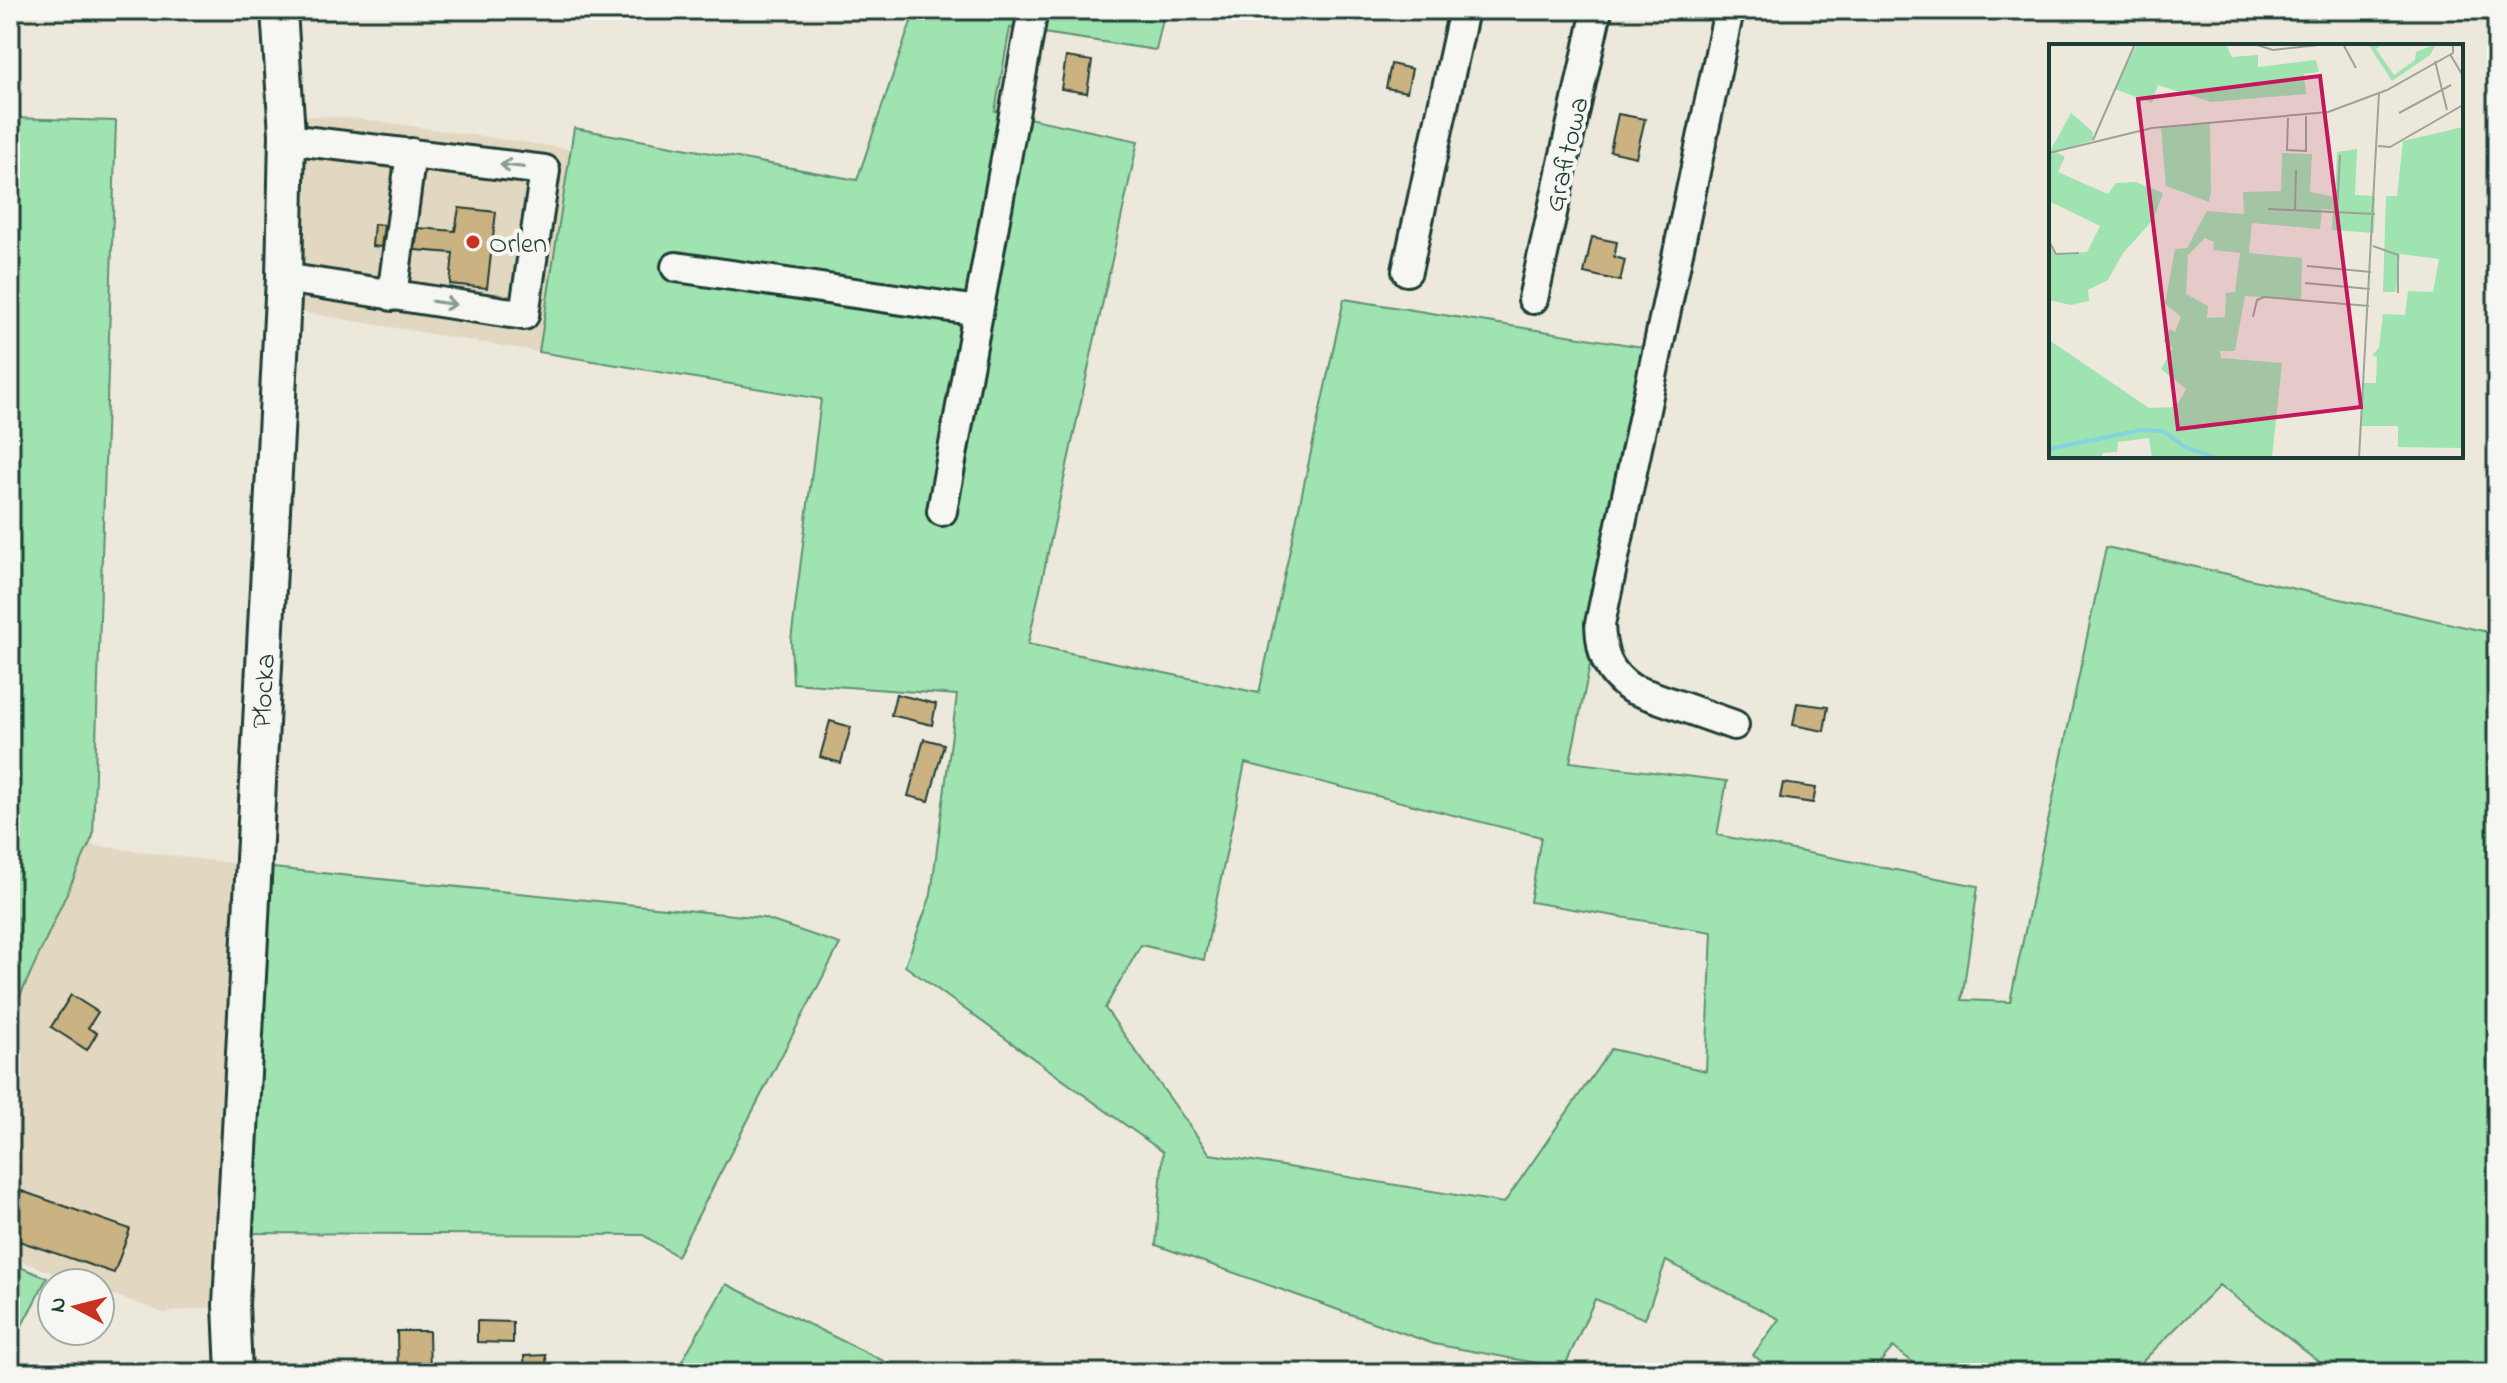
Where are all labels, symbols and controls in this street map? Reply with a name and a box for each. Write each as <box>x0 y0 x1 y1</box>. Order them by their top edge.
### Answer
inset map <box>2049 44 2463 458</box>
street label: Grafitowa <box>1535 93 1602 216</box>
one-way arrow <box>500 158 525 173</box>
place label: Orlen <box>489 225 547 266</box>
marker: Orlen <box>464 233 482 251</box>
one-way arrow <box>431 296 456 311</box>
street label: Płocka <box>243 653 288 730</box>
north arrow <box>36 1267 116 1347</box>
text: N <box>42 1296 76 1314</box>

